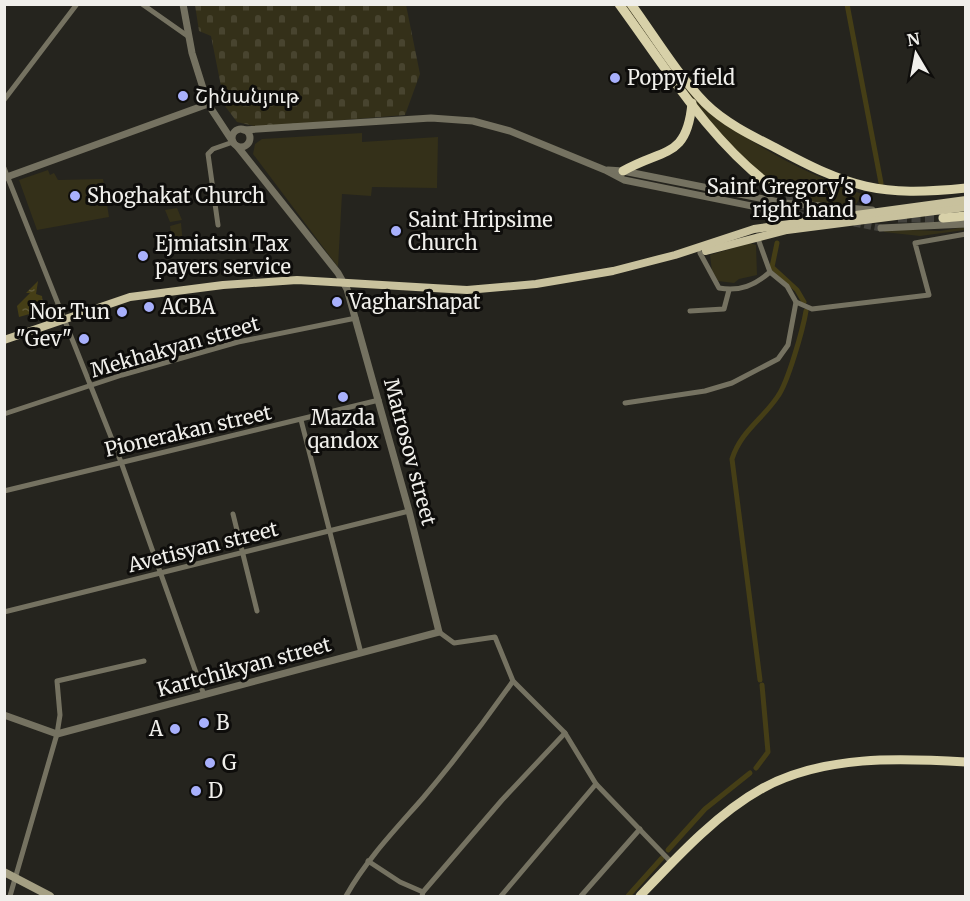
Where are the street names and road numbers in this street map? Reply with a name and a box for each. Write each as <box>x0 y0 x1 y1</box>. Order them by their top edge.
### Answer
street label: Mekhakyan street <box>88 310 262 383</box>
street label: Matrosov street <box>379 376 442 528</box>
street label: Pionerakan street <box>102 399 274 462</box>
street label: Avetisyan street <box>124 516 281 578</box>
street label: Kartchikyan street <box>154 631 334 702</box>

